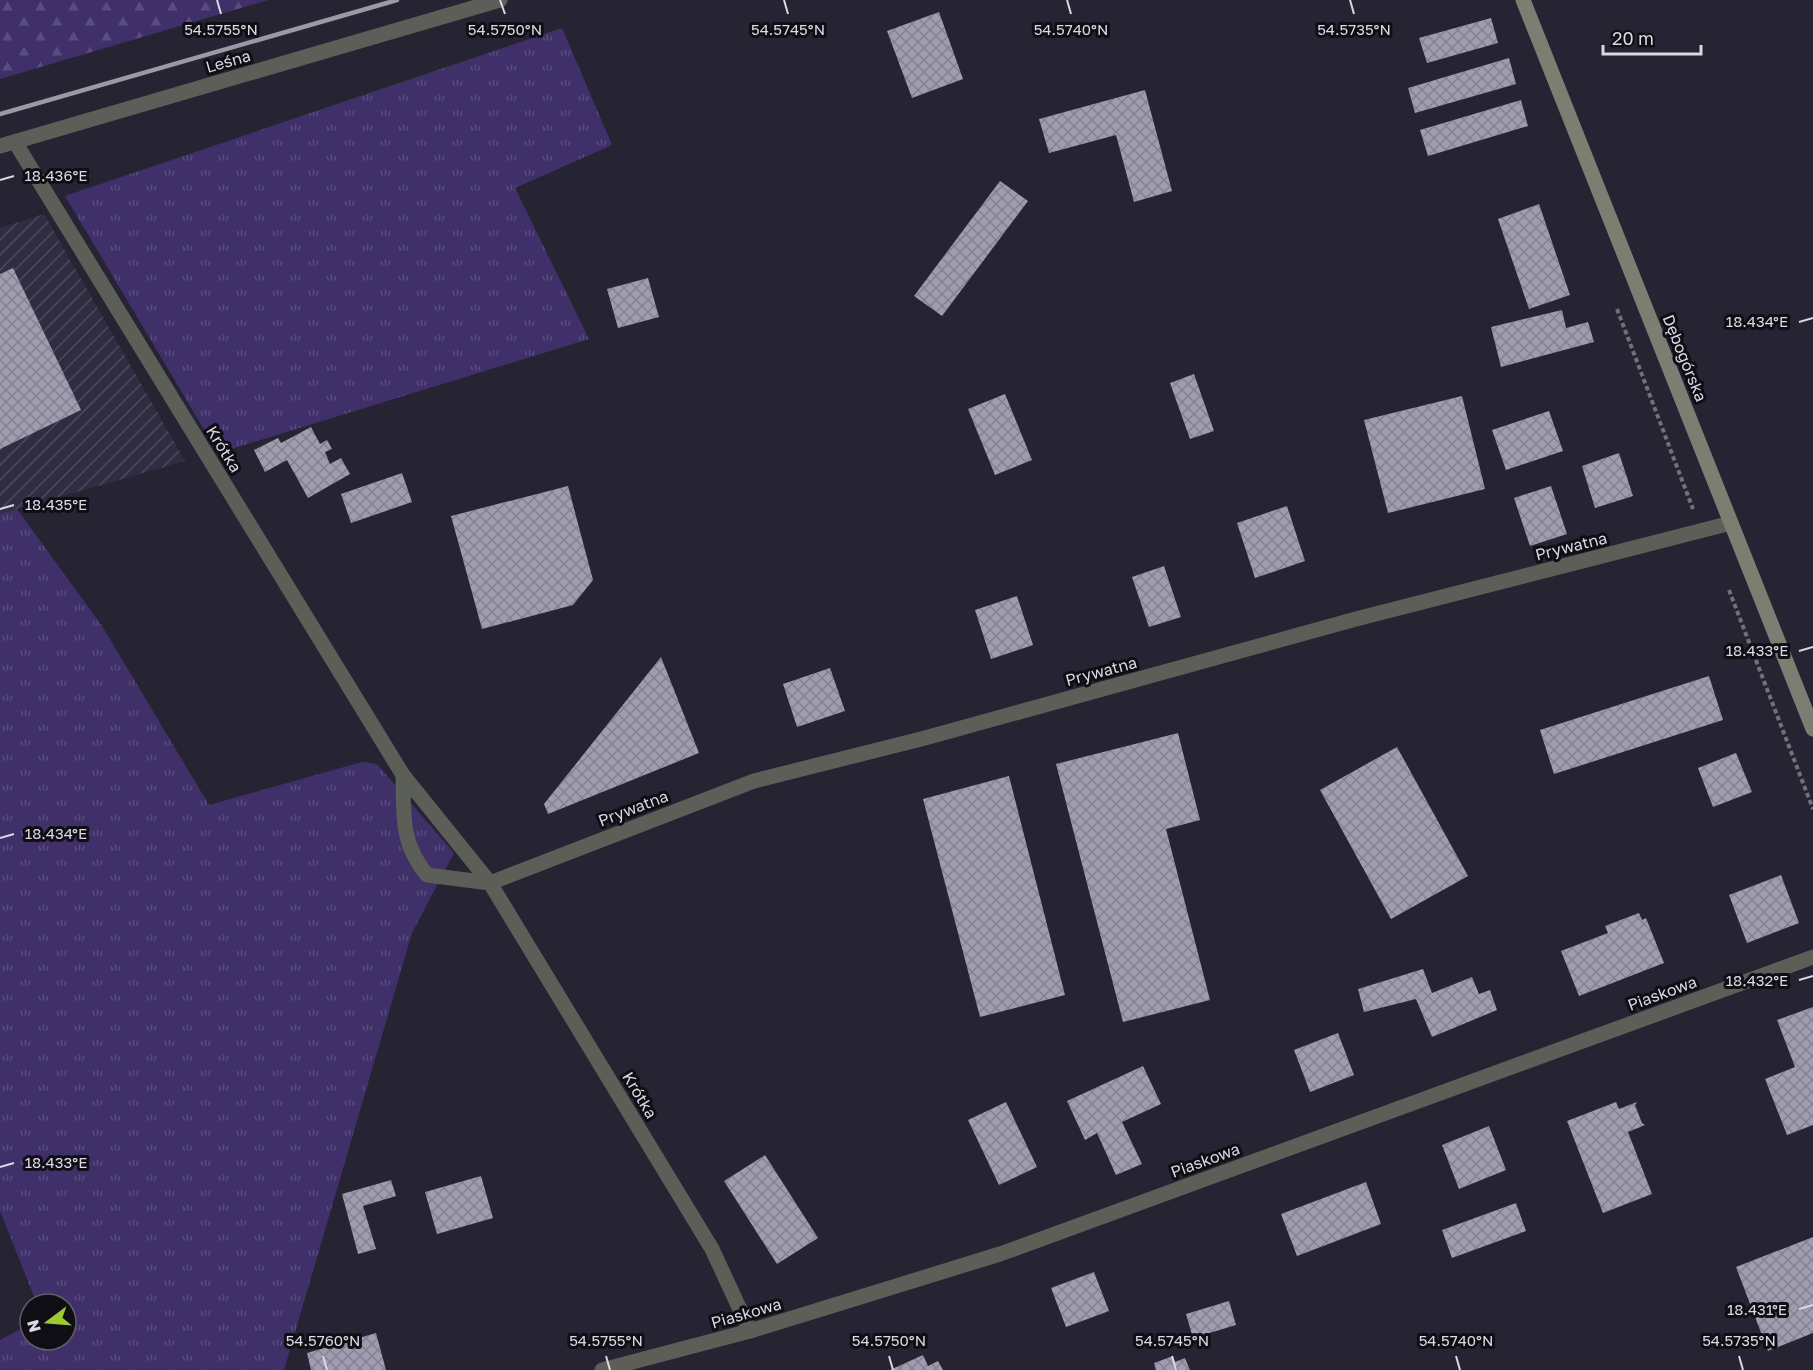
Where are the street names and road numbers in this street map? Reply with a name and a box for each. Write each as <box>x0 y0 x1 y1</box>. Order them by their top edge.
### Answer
street label: Leśna <box>203 45 253 77</box>
street label: Dębogórska <box>1658 312 1712 404</box>
street label: Krótka <box>202 422 246 476</box>
street label: Prywatna <box>1533 527 1609 565</box>
street label: Prywatna <box>1063 652 1139 690</box>
street label: Prywatna <box>595 786 671 830</box>
street label: Piaskowa <box>1625 971 1699 1015</box>
street label: Krótka <box>618 1068 662 1122</box>
street label: Piaskowa <box>1168 1138 1242 1182</box>
street label: Piaskowa <box>709 1293 783 1333</box>

